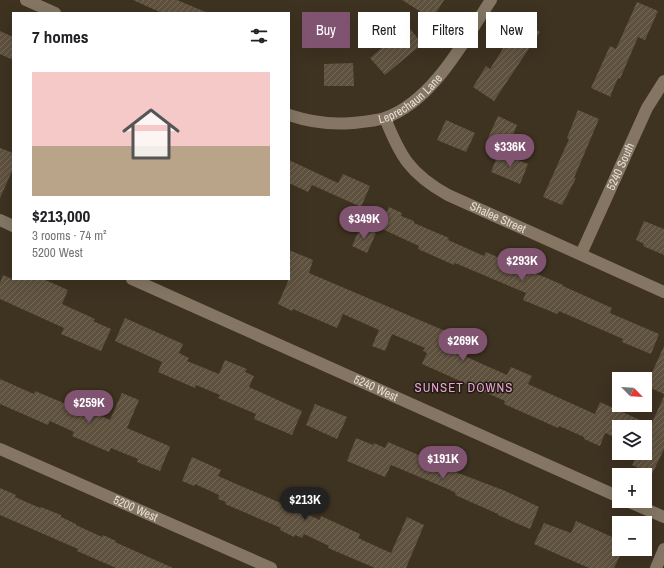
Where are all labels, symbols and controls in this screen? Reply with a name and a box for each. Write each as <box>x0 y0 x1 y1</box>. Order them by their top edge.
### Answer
chip: Buy <box>302 12 350 48</box>
chip: Rent <box>358 12 410 48</box>
chip: Filters <box>418 12 478 48</box>
chip: New <box>486 12 537 48</box>
text: 7 homes <box>32 25 89 48</box>
icon: filters <box>248 25 270 47</box>
street label: Leprechaun Lane <box>377 71 446 127</box>
icon: home <box>115 98 187 170</box>
pin: $336K <box>482 134 538 168</box>
text: $336K <box>494 138 526 155</box>
street label: 5240 South <box>603 140 638 193</box>
street label: Shalee Street <box>467 198 529 237</box>
text: $213,000 <box>32 204 90 227</box>
pin: $349K <box>336 206 392 240</box>
text: $349K <box>348 210 380 227</box>
text: 3 rooms · 74 m² <box>32 227 107 244</box>
text: 5200 West <box>32 244 83 261</box>
pin: $293K <box>494 248 550 282</box>
text: $293K <box>506 252 538 269</box>
pin: $269K <box>435 328 491 362</box>
text: $269K <box>447 332 479 349</box>
street label: 5240 West <box>351 371 401 405</box>
north arrow <box>612 372 652 412</box>
map controls <box>612 372 652 556</box>
district label: SUNSET DOWNS <box>415 379 513 396</box>
pin: $259K <box>61 390 117 424</box>
text: $259K <box>73 394 105 411</box>
button: layers <box>612 420 652 460</box>
pin: $191K <box>415 446 471 480</box>
text: $191K <box>427 450 459 467</box>
button: + <box>612 468 652 508</box>
pin: $213K <box>277 487 333 521</box>
text: $213K <box>289 491 321 508</box>
street label: 5200 West <box>111 492 160 525</box>
button: − <box>612 516 652 556</box>

